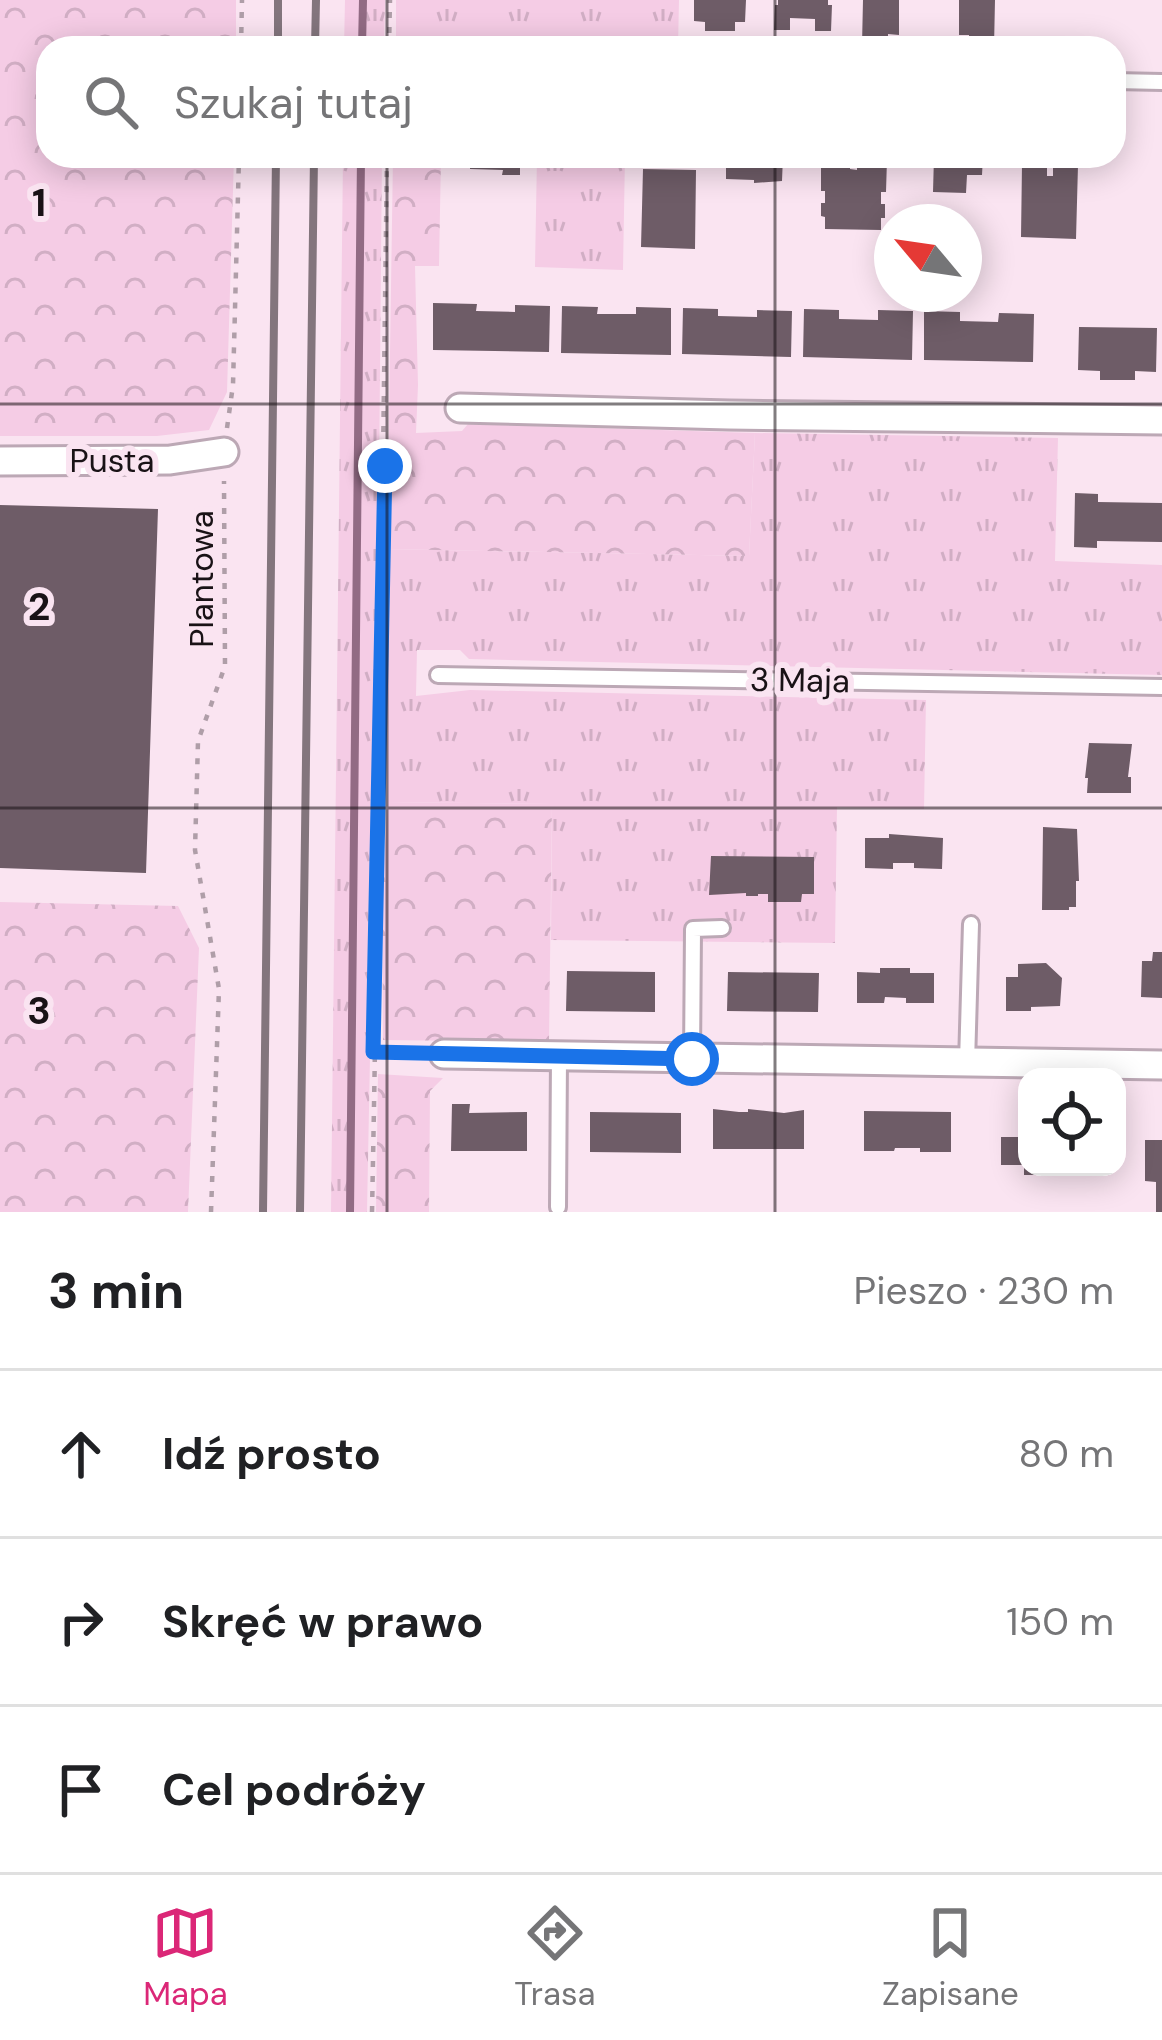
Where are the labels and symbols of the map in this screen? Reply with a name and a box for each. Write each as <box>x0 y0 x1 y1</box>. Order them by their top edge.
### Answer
text: 1 <box>32 177 46 228</box>
north arrow <box>874 204 982 312</box>
street label: Pusta <box>70 439 154 482</box>
route end <box>358 439 412 493</box>
street label: Plantowa <box>180 510 223 648</box>
text: 2 <box>28 581 50 632</box>
street label: 3 Maja <box>750 658 850 702</box>
text: 3 <box>27 985 51 1036</box>
route start <box>665 1032 719 1086</box>

